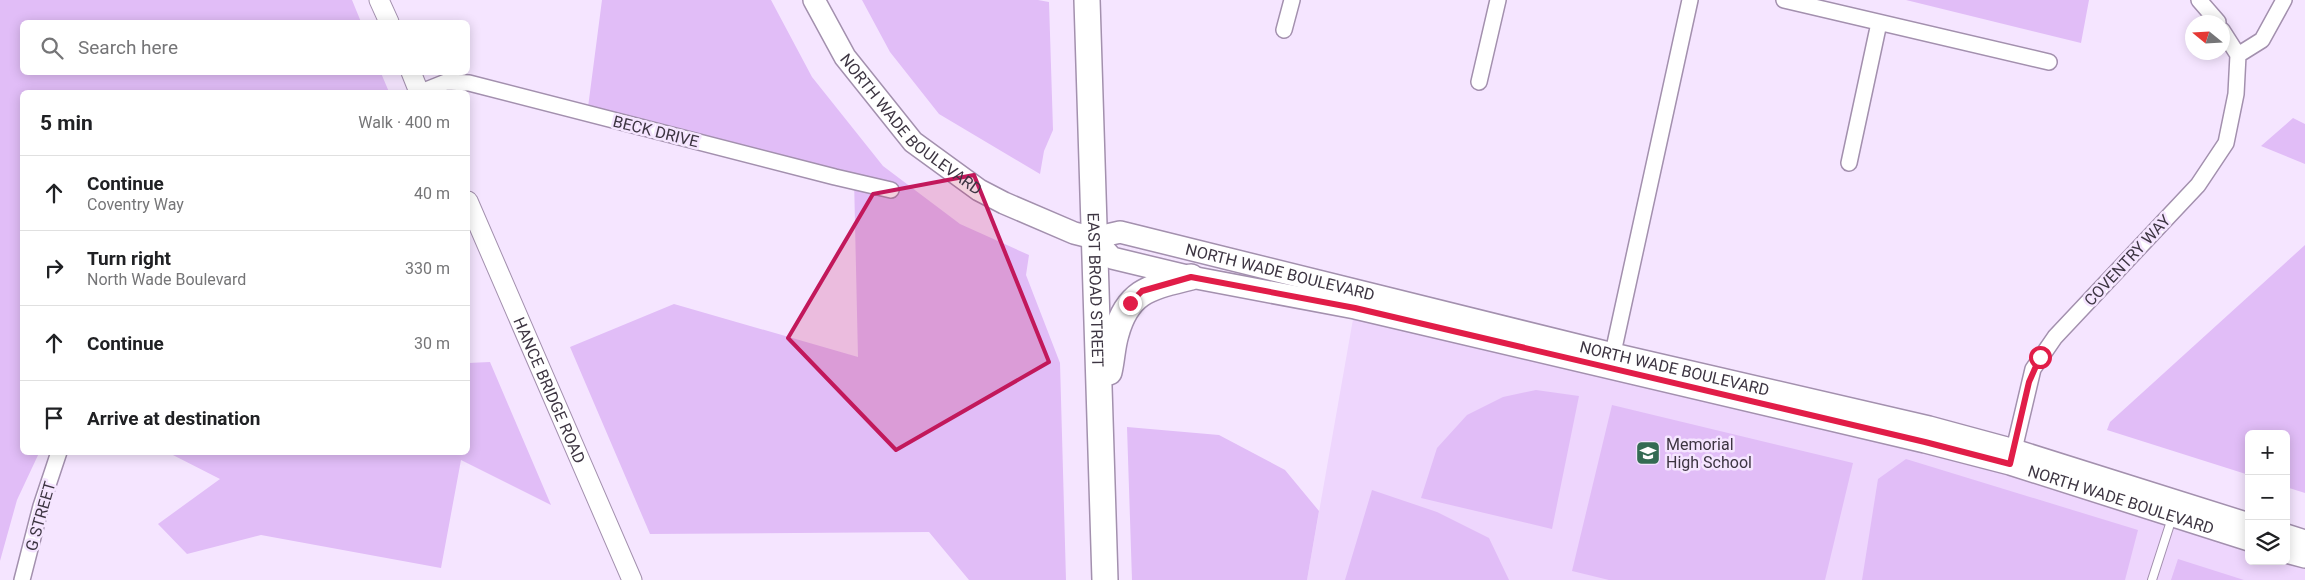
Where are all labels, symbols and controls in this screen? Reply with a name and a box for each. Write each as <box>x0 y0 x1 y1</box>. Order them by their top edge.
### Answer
north arrow <box>2185 15 2230 60</box>
search box <box>20 20 470 75</box>
icon: search <box>38 34 66 62</box>
text: Search here <box>78 36 178 59</box>
street label: NORTH WADE BOULEVARD <box>836 50 986 199</box>
text: 5 min <box>40 111 93 135</box>
street label: BECK DRIVE <box>611 112 701 151</box>
text: Walk · 400 m <box>358 113 450 132</box>
text: Continue <box>87 172 164 195</box>
icon: ahead <box>40 179 68 207</box>
text: 40 m <box>414 184 450 203</box>
text: Coventry Way <box>87 195 184 214</box>
street label: COVENTRY WAY <box>2080 211 2175 310</box>
street label: EAST BROAD STREET <box>1084 212 1107 368</box>
street label: NORTH WADE BOULEVARD <box>1184 240 1376 305</box>
text: Turn right <box>87 247 171 270</box>
icon: right <box>40 254 68 282</box>
text: 330 m <box>405 259 450 278</box>
text: North Wade Boulevard <box>87 270 246 289</box>
route end <box>1119 292 1142 315</box>
street label: HANCE BRIDGE ROAD <box>509 314 589 466</box>
icon: ahead <box>40 329 68 357</box>
text: Continue <box>87 332 164 355</box>
text: 30 m <box>414 334 450 353</box>
street label: NORTH WADE BOULEVARD <box>1578 337 1771 400</box>
route start <box>2029 346 2052 369</box>
icon: arrive <box>40 404 68 432</box>
text: Arrive at destination <box>87 407 260 430</box>
map controls <box>2245 430 2290 565</box>
button: + <box>2245 430 2290 475</box>
place label: Memorial High School <box>1666 435 1752 472</box>
school or university icon: Memorial High School <box>1635 440 1661 466</box>
street label: NORTH WADE BOULEVARD <box>2026 461 2216 538</box>
button: − <box>2245 475 2290 520</box>
street label: G STREET <box>21 479 60 553</box>
button: layers <box>2245 520 2290 565</box>

